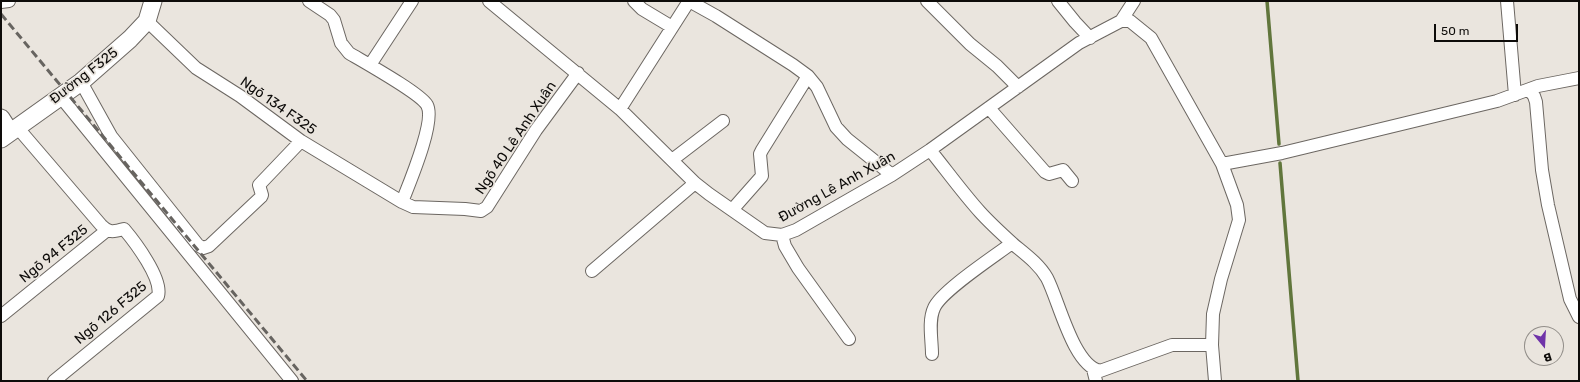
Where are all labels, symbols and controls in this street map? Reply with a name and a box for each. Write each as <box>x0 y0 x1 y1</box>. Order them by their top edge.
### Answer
scale bar <box>1436 16 1520 42</box>
text: 50 m <box>1441 24 1469 38</box>
street label: Đường F325 <box>47 44 121 108</box>
street label: Ngõ 134 F325 <box>237 74 319 138</box>
street label: Ngõ 40 Lê Anh Xuân <box>472 78 560 198</box>
street label: Đường Lê Anh Xuân <box>776 148 898 226</box>
street label: Ngõ 94 F325 <box>17 221 91 287</box>
street label: Ngõ 126 F325 <box>72 278 150 348</box>
north arrow <box>1524 326 1564 366</box>
text: B <box>1542 350 1553 364</box>

